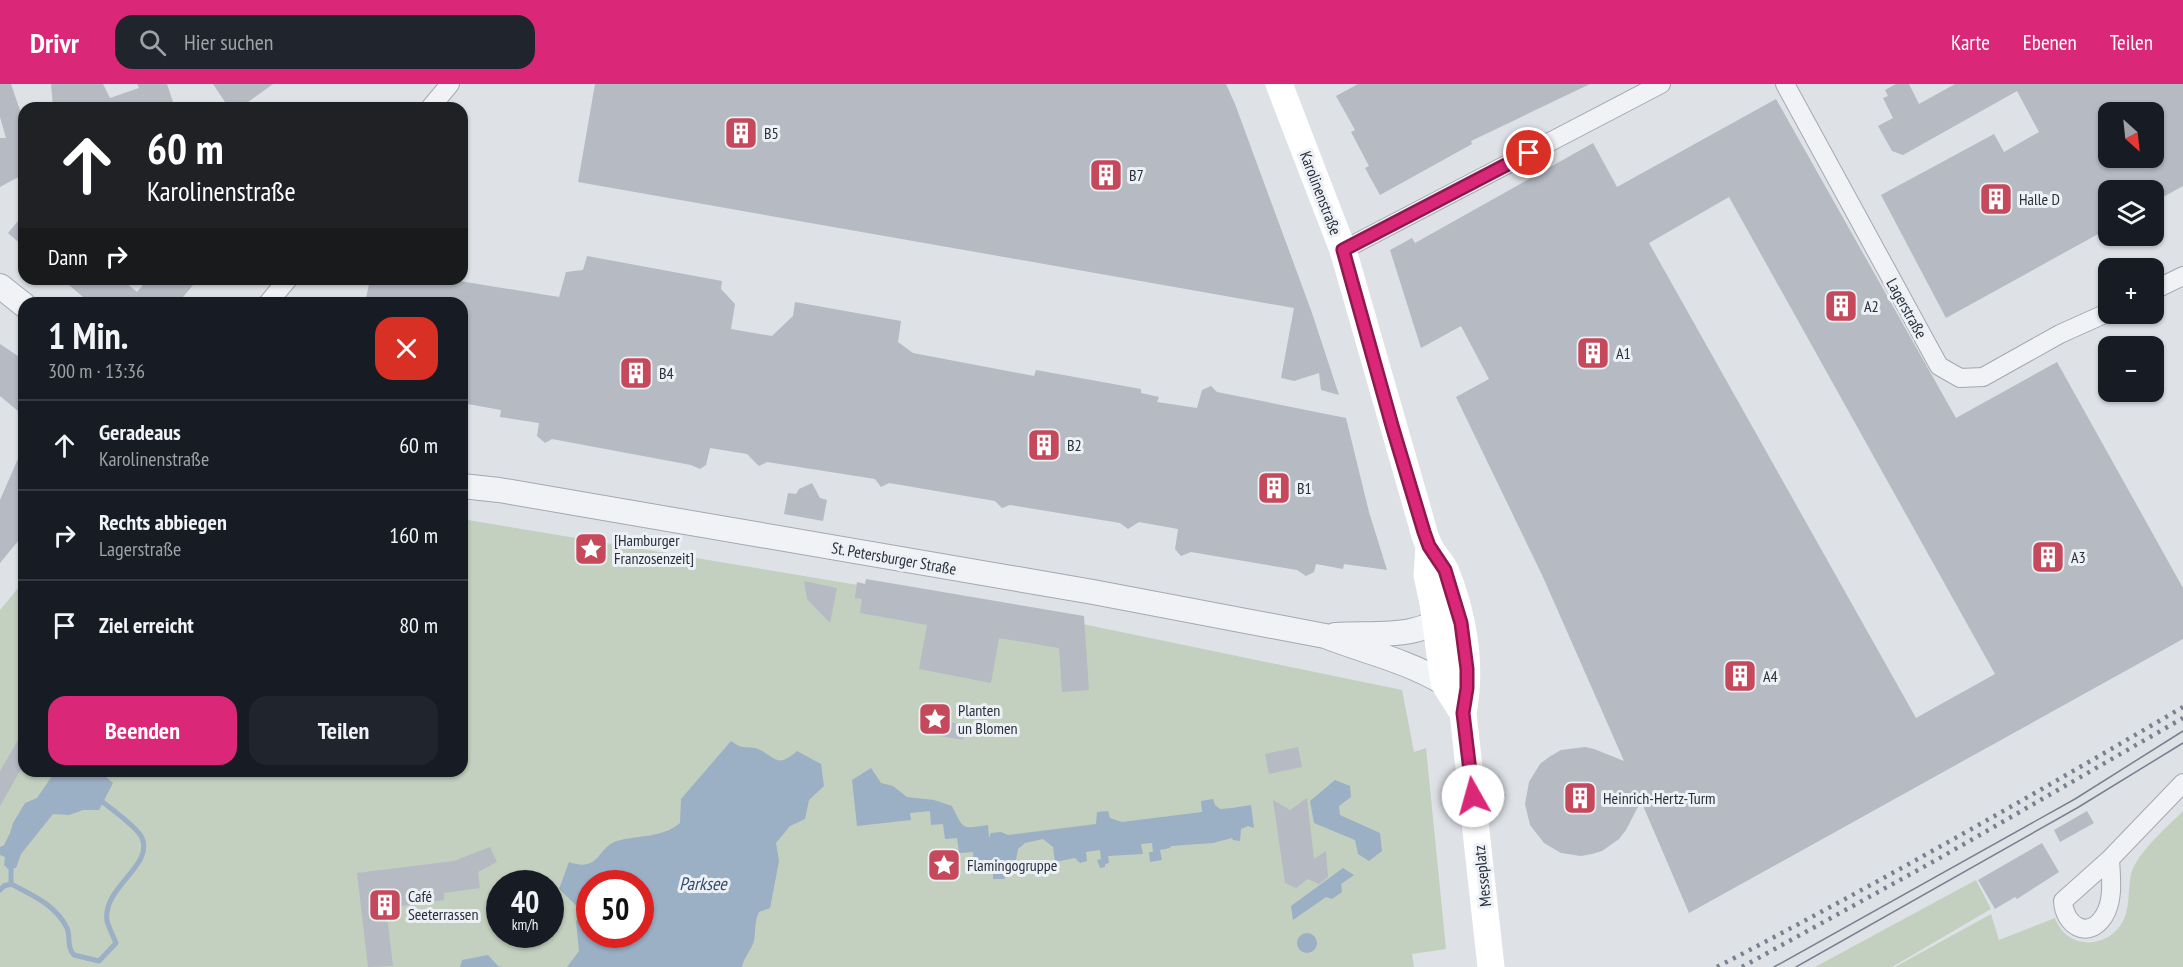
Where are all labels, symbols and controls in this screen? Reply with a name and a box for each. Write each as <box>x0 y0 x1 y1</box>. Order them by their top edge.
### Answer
search box <box>115 15 535 69</box>
text: Drivr <box>30 24 79 61</box>
icon: search <box>136 26 169 59</box>
text: Hier suchen <box>184 28 273 56</box>
text: Karte <box>1951 29 1990 56</box>
text: Ebenen <box>2023 29 2077 56</box>
text: Teilen <box>2110 29 2153 56</box>
north arrow <box>2098 102 2164 168</box>
map controls <box>2098 102 2164 402</box>
building icon: B5 <box>723 115 759 151</box>
text: 60 m <box>147 121 224 176</box>
place label: B5 <box>764 123 779 143</box>
icon: ahead <box>48 126 126 204</box>
pin <box>1503 127 1554 178</box>
icon: arrive <box>1512 136 1545 169</box>
street label: Karolinenstraße <box>1296 148 1346 238</box>
building icon: B7 <box>1088 157 1124 193</box>
place label: B7 <box>1129 165 1144 185</box>
text: Karolinenstraße <box>147 174 296 208</box>
button: layers <box>2098 180 2164 246</box>
building icon: Halle D <box>1978 181 2014 217</box>
place label: Halle D <box>2019 189 2060 209</box>
icon: right <box>100 240 133 273</box>
text: Dann <box>48 243 88 271</box>
button: + <box>2098 258 2164 324</box>
street label: Lagerstraße <box>1882 274 1932 342</box>
building icon: A2 <box>1823 288 1859 324</box>
place label: A2 <box>1864 296 1879 316</box>
text: 1 Min. <box>48 312 128 359</box>
button: close <box>375 317 438 380</box>
building icon: A1 <box>1575 335 1611 371</box>
button: − <box>2098 336 2164 402</box>
place label: A1 <box>1616 343 1631 363</box>
building icon: B4 <box>618 355 654 391</box>
text: 300 m · 13:36 <box>48 358 145 384</box>
place label: B4 <box>659 363 674 383</box>
text: Geradeaus <box>99 418 181 446</box>
building icon: B2 <box>1026 427 1062 463</box>
icon: ahead <box>48 429 81 462</box>
text: 60 m <box>399 431 438 459</box>
place label: B2 <box>1067 435 1082 455</box>
text: Karolinenstraße <box>99 446 209 472</box>
building icon: B1 <box>1256 470 1292 506</box>
place label: B1 <box>1297 478 1312 498</box>
text: Rechts abbiegen <box>99 508 227 536</box>
icon: right <box>48 519 81 552</box>
text: 160 m <box>389 521 438 549</box>
place label: [Hamburger Franzosenzeit] <box>614 530 694 568</box>
place icon: [Hamburger Franzosenzeit] <box>573 531 609 567</box>
text: Lagerstraße <box>99 536 181 562</box>
street label: St. Petersburger Straße <box>830 537 958 579</box>
building icon: A3 <box>2030 539 2066 575</box>
place label: A3 <box>2071 547 2086 567</box>
icon: arrive <box>48 609 81 642</box>
text: Ziel erreicht <box>99 611 194 639</box>
text: 80 m <box>399 611 438 639</box>
building icon: A4 <box>1722 658 1758 694</box>
place label: A4 <box>1763 666 1778 686</box>
button: Beenden <box>48 696 237 765</box>
button: Teilen <box>249 696 438 765</box>
place label: Planten un Blomen <box>958 700 1018 738</box>
place icon: Planten un Blomen <box>917 701 953 737</box>
position arrow <box>1441 764 1505 828</box>
building icon: Heinrich-Hertz-Turm <box>1562 780 1598 816</box>
place label: Heinrich-Hertz-Turm <box>1603 788 1715 808</box>
street label: Messeplatz <box>1469 844 1495 908</box>
place icon: Flamingogruppe <box>926 847 962 883</box>
place label: Flamingogruppe <box>967 855 1057 875</box>
speed limit sign: 50 <box>576 870 654 948</box>
water label: Parksee <box>679 872 728 895</box>
text: 40 <box>511 882 539 921</box>
place label: Café Seeterrassen <box>408 886 478 924</box>
building icon: Café Seeterrassen <box>367 887 403 923</box>
text: km/h <box>512 915 538 934</box>

